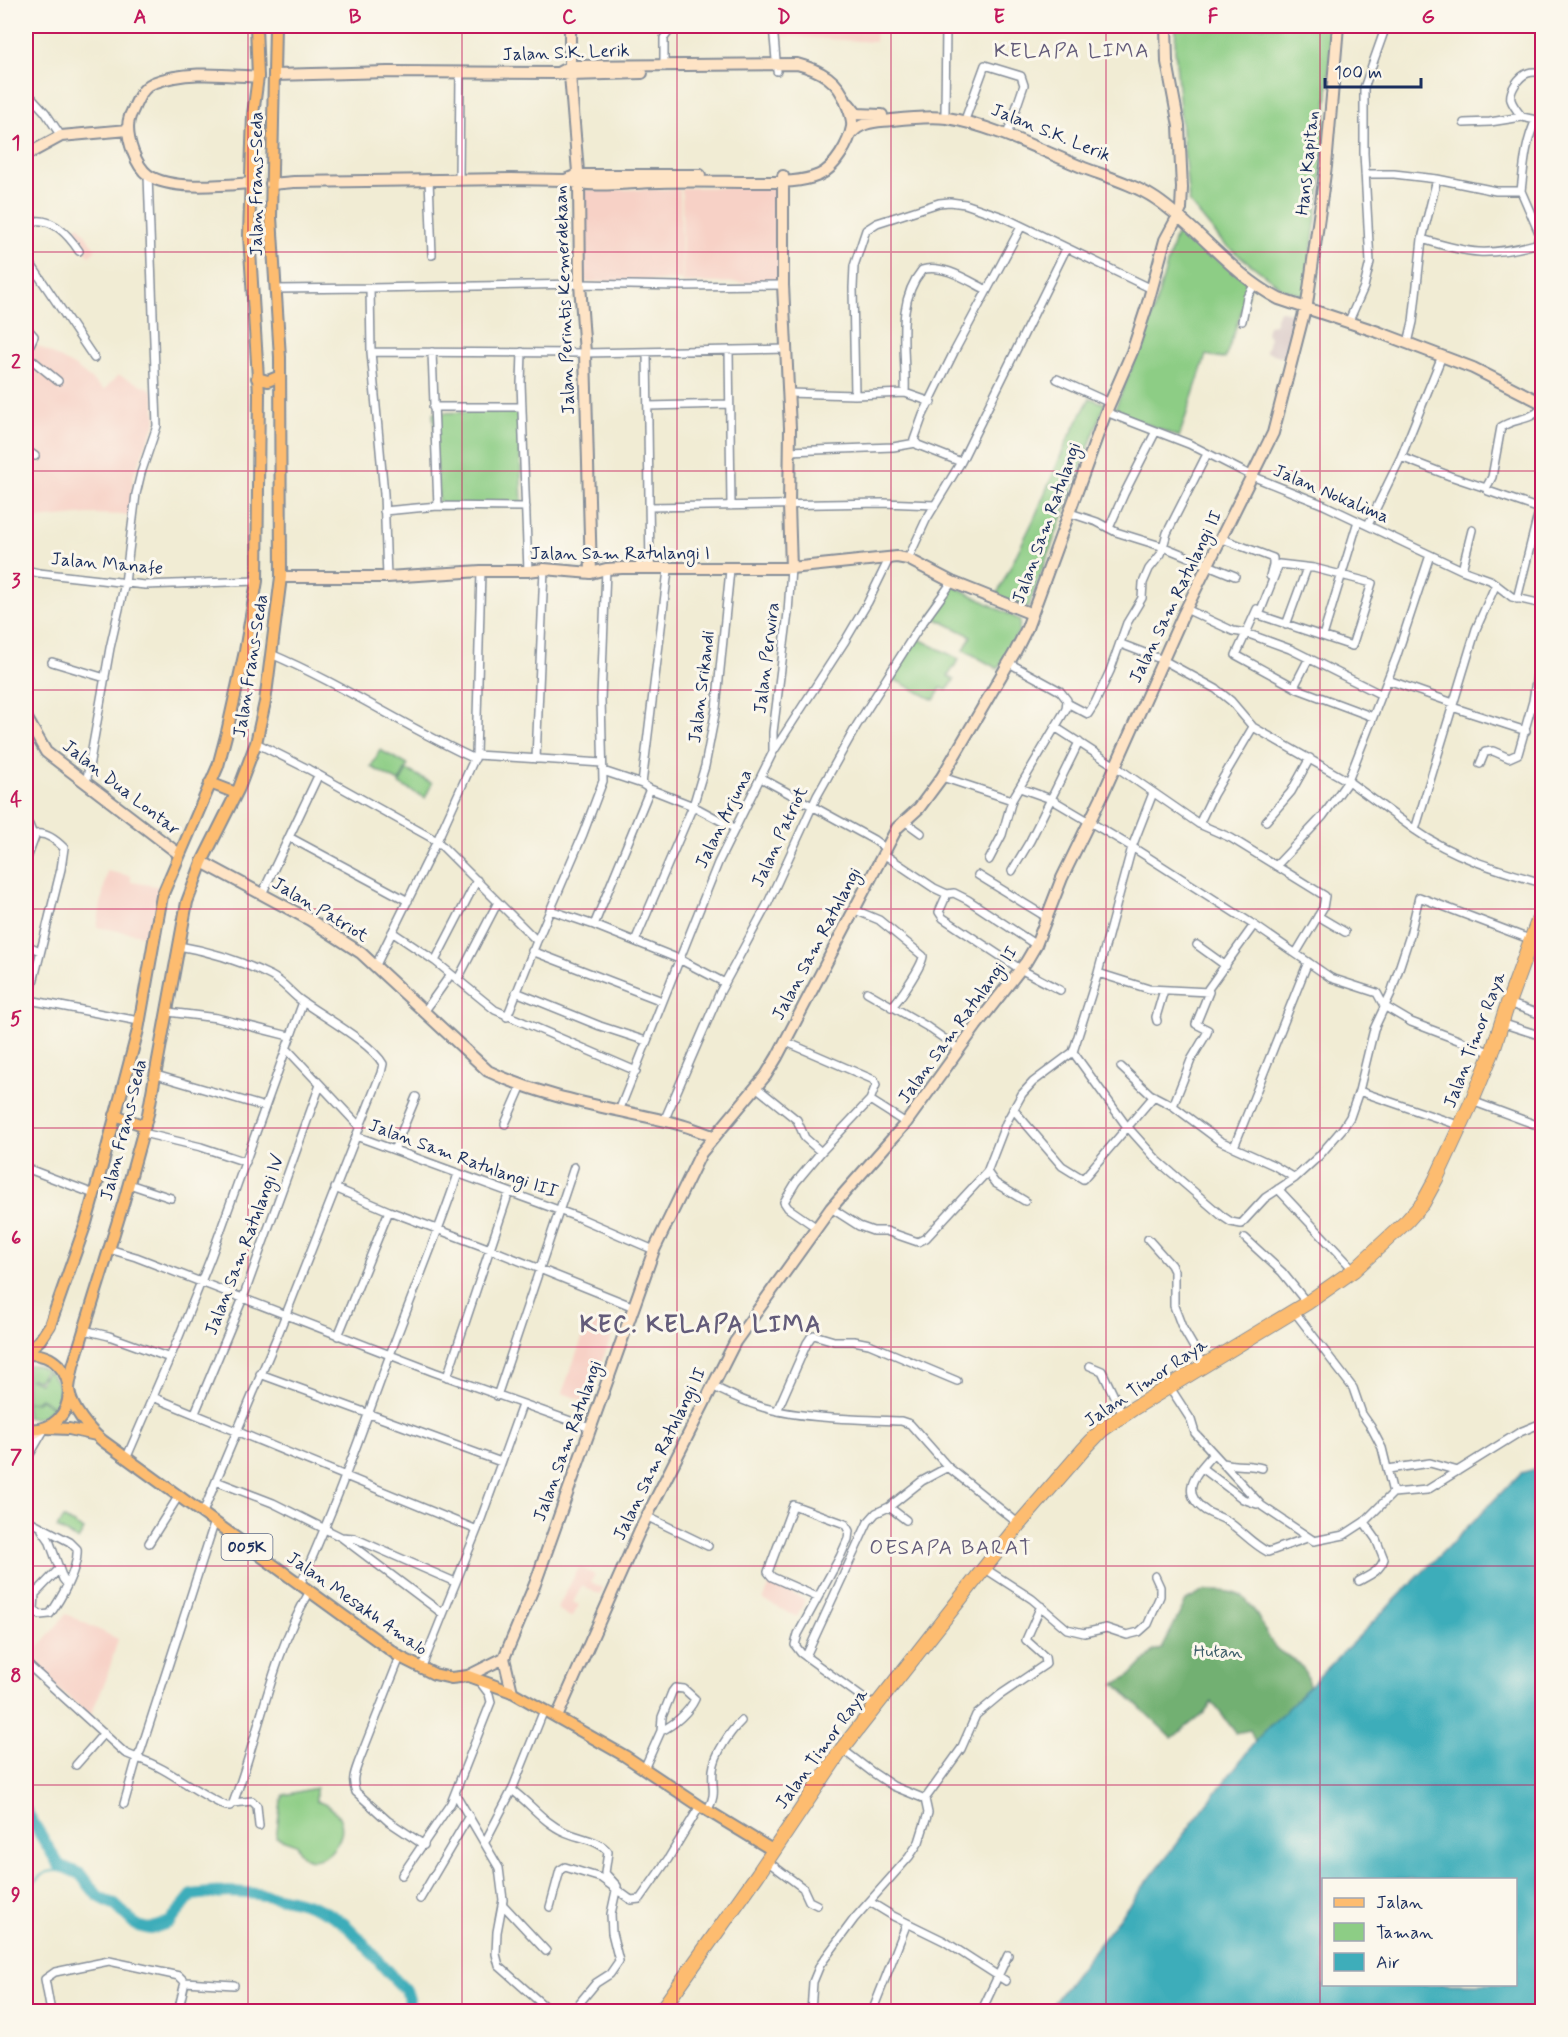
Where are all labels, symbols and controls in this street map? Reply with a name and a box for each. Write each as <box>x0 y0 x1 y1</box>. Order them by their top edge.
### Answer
text: A <box>133 4 147 31</box>
text: B <box>349 4 362 31</box>
text: C <box>562 4 577 31</box>
text: D <box>777 4 791 31</box>
text: E <box>993 4 1005 31</box>
text: F <box>1208 4 1219 31</box>
text: G <box>1421 4 1435 31</box>
district label: KELAPA LIMA <box>994 37 1150 65</box>
street label: Jalan S.K. Lerik <box>502 39 630 67</box>
scale bar <box>1325 51 1421 89</box>
text: 100 m <box>1334 61 1382 85</box>
street label: Jalan S.K. Lerik <box>987 98 1115 168</box>
street label: Hans Kapitan <box>1291 110 1325 216</box>
street label: Jalan Frans-Seda <box>245 112 269 256</box>
text: 1 <box>12 130 20 157</box>
street label: Jalan Perintis Kemerdekaan <box>549 185 581 415</box>
text: 2 <box>11 349 21 376</box>
street label: Jalan Sam Ratulangi <box>1007 439 1088 607</box>
street label: Jalan Nokalima <box>1269 459 1393 529</box>
street label: Jalan Sam Ratulangi II <box>1124 507 1229 688</box>
street label: Jalan Sam Ratulangi I <box>530 542 710 567</box>
street label: Jalan Manafe <box>50 547 164 581</box>
text: 3 <box>11 568 21 595</box>
street label: Jalan Frans-Seda <box>228 593 274 739</box>
street label: Jalan Perwira <box>748 601 786 715</box>
street label: Jalan Srikandi <box>683 629 721 745</box>
street label: Jalan Dua Lontar <box>57 734 185 842</box>
street label: Jalan Arjuna <box>690 765 758 873</box>
street label: Jalan Patriot <box>746 782 814 891</box>
text: 4 <box>10 787 22 814</box>
street label: Jalan Sam Ratulangi <box>767 863 868 1025</box>
street label: Jalan Patriot <box>267 872 373 948</box>
street label: Jalan Sam Ratulangi II <box>893 941 1024 1109</box>
street label: Jalan Timor Raya <box>1438 968 1512 1111</box>
text: 5 <box>10 1006 22 1033</box>
street label: Jalan Frans-Seda <box>95 1057 153 1203</box>
street label: Jalan Sam Ratulangi III <box>365 1114 561 1205</box>
street label: Jalan Sam Ratulangi IV <box>199 1151 292 1339</box>
text: 6 <box>11 1225 21 1252</box>
district label: KEC. KELAPA LIMA <box>580 1310 822 1341</box>
street label: Jalan Timor Raya <box>1080 1333 1212 1433</box>
street label: Jalan Sam Ratulangi <box>528 1357 609 1525</box>
street label: Jalan Sam Ratulangi II <box>608 1364 713 1545</box>
text: 7 <box>10 1444 22 1471</box>
road number: 005K <box>222 1534 272 1560</box>
district label: OESAPA BARAT <box>869 1534 1033 1562</box>
street label: Jalan Mesakh Amalo <box>282 1546 432 1662</box>
park label: Hutan <box>1194 1640 1242 1664</box>
text: 8 <box>10 1663 22 1690</box>
street label: Jalan Timor Raya <box>770 1684 874 1814</box>
legend <box>1322 1878 1517 1986</box>
text: 9 <box>11 1882 21 1909</box>
text: Jalan <box>1376 1891 1423 1915</box>
text: Taman <box>1376 1921 1433 1945</box>
text: Air <box>1376 1951 1400 1975</box>

